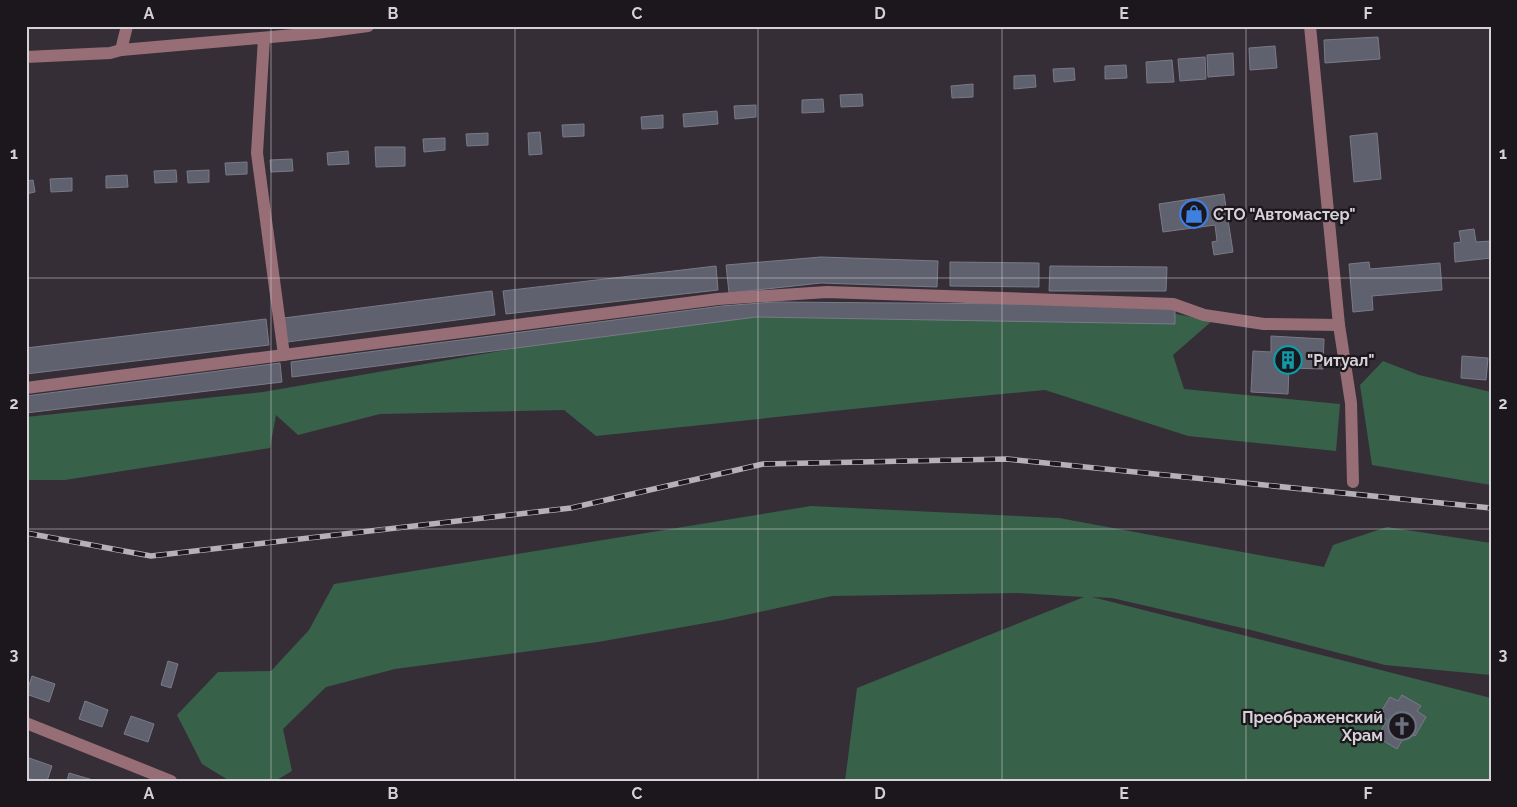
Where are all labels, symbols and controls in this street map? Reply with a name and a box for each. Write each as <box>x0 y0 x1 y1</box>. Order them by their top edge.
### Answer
text: A <box>144 4 155 23</box>
text: B <box>388 4 399 23</box>
text: C <box>632 4 643 23</box>
text: D <box>874 4 886 23</box>
text: E <box>1119 4 1129 23</box>
text: F <box>1363 4 1373 23</box>
text: 1 <box>10 144 18 163</box>
text: 1 <box>1499 144 1507 163</box>
shop icon: СТО "Автомастер" <box>1179 199 1209 229</box>
place label: СТО "Автомастер" <box>1213 205 1356 224</box>
building icon: "Ритуал" <box>1273 345 1303 375</box>
place label: "Ритуал" <box>1307 351 1375 370</box>
text: 2 <box>9 394 19 413</box>
text: 2 <box>1498 394 1508 413</box>
text: 3 <box>10 645 19 664</box>
text: 3 <box>1499 645 1508 664</box>
place label: Преображенский Храм <box>1242 708 1383 745</box>
church icon: Преображенский Храм <box>1387 711 1417 741</box>
text: A <box>144 784 155 803</box>
text: B <box>388 784 399 803</box>
text: C <box>632 784 643 803</box>
text: D <box>874 784 886 803</box>
text: E <box>1119 784 1129 803</box>
text: F <box>1363 784 1373 803</box>

